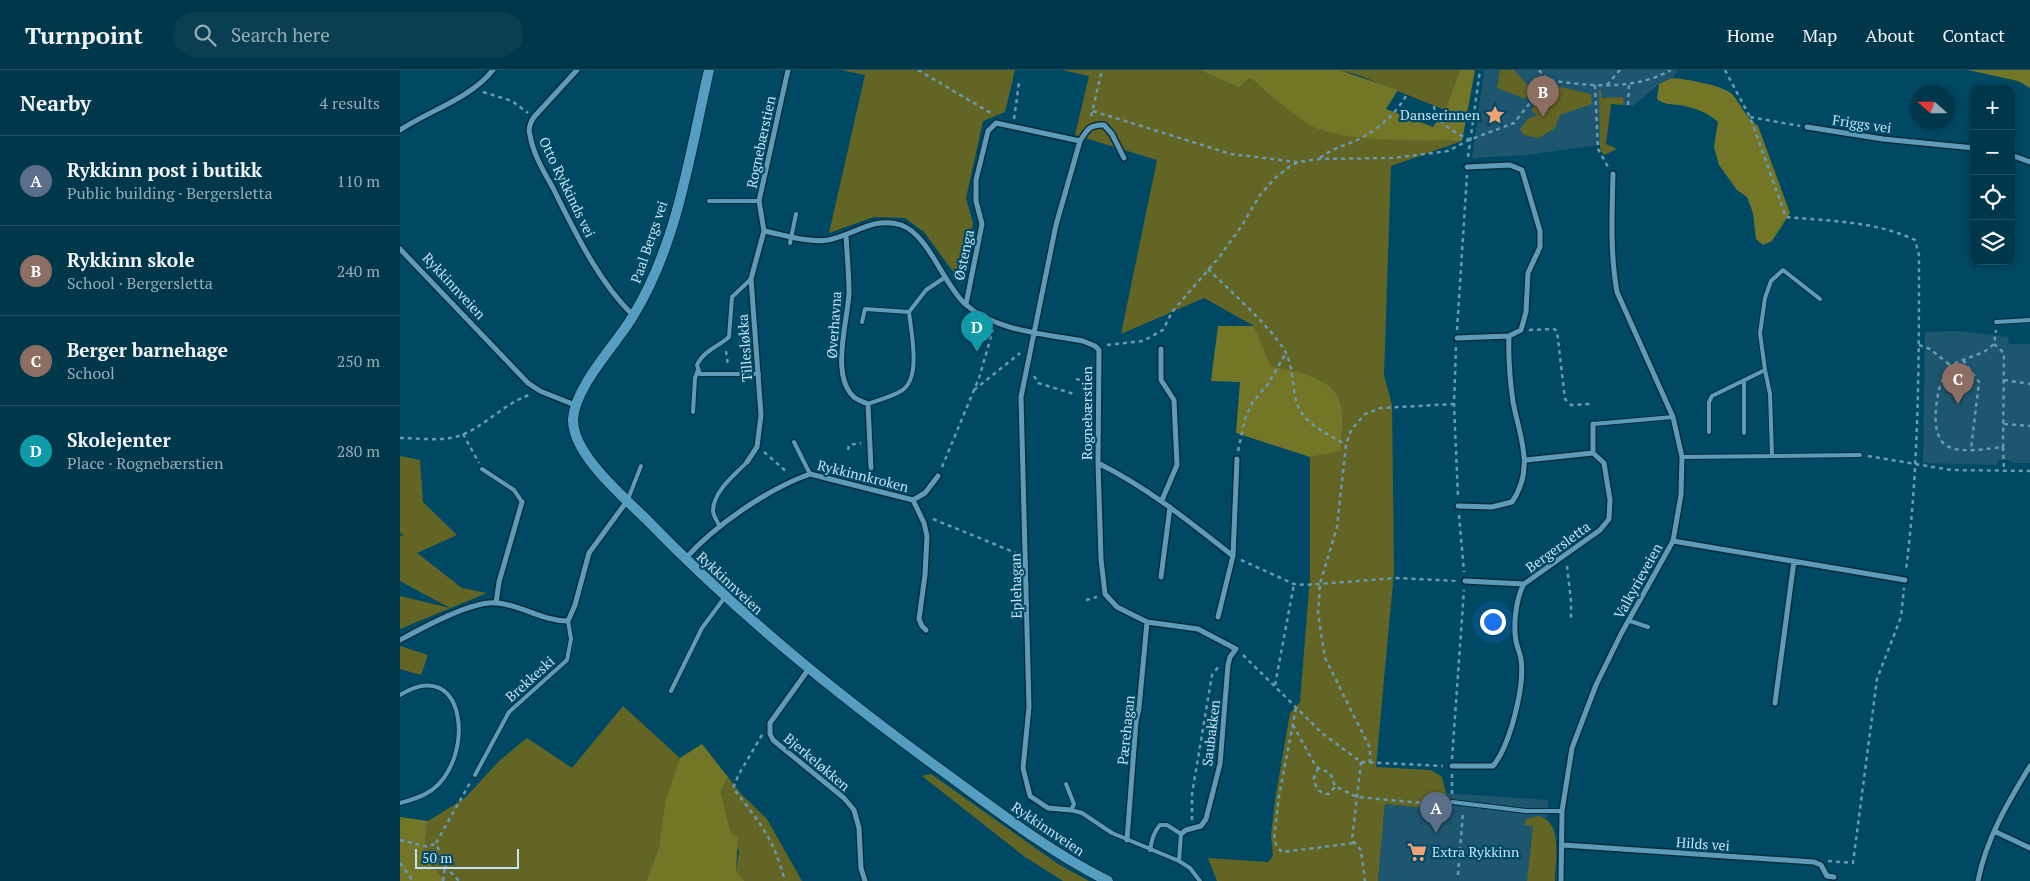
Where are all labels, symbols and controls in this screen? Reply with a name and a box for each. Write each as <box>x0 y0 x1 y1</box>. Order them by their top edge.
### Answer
search box <box>173 12 523 57</box>
text: Turnpoint <box>25 19 143 51</box>
icon: search <box>191 21 219 49</box>
text: Search here <box>231 22 330 47</box>
text: Home <box>1727 23 1774 47</box>
text: Map <box>1802 23 1837 47</box>
text: About <box>1865 23 1914 47</box>
text: Contact <box>1942 23 2005 47</box>
pin: B <box>1527 76 1559 117</box>
north arrow <box>1910 85 1955 130</box>
map controls <box>1970 85 2015 265</box>
button: + <box>1970 85 2015 130</box>
text: Nearby <box>20 89 91 117</box>
text: 4 results <box>320 92 380 114</box>
street label: Rognebærstien <box>741 93 780 190</box>
place icon: Danserinnen <box>1484 104 1506 126</box>
place label: Danserinnen <box>1400 105 1481 124</box>
street label: Friggs vei <box>1831 110 1893 137</box>
button: − <box>1970 130 2015 175</box>
street label: Otto Rykkinds vei <box>535 133 600 240</box>
text: Rykkinn post i butikk <box>67 157 262 182</box>
text: A <box>30 170 42 192</box>
text: 110 m <box>337 170 380 192</box>
button: locate <box>1970 175 2015 220</box>
text: Public building · Bergersletta <box>67 182 273 204</box>
street label: Paal Bergs vei <box>626 198 672 286</box>
button: layers <box>1970 220 2015 265</box>
street label: Østenga <box>949 228 978 282</box>
text: Rykkinn skole <box>67 247 195 272</box>
street label: Rykkinnveien <box>419 248 490 323</box>
text: B <box>31 260 41 282</box>
text: 240 m <box>337 260 380 282</box>
text: School · Bergersletta <box>67 272 213 294</box>
street label: Øverhavna <box>822 291 845 359</box>
pin: D <box>961 311 993 352</box>
street label: Tillesløkka <box>733 314 756 383</box>
text: Berger barnehage <box>67 337 228 362</box>
text: C <box>31 350 41 372</box>
text: 250 m <box>337 350 380 372</box>
text: School <box>67 362 115 384</box>
pin: C <box>1942 363 1974 404</box>
street label: Rognebærstien <box>1077 365 1096 460</box>
text: Skolejenter <box>67 427 171 452</box>
text: D <box>30 440 42 462</box>
text: 280 m <box>337 440 380 462</box>
text: Place · Rognebærstien <box>67 452 224 474</box>
street label: Rykkinnkroken <box>815 455 911 496</box>
street label: Bergersletta <box>1522 517 1594 576</box>
street label: Valkyrieveien <box>1609 539 1667 622</box>
street label: Rykkinnveien <box>693 547 768 619</box>
street label: Eplehagan <box>1005 552 1026 619</box>
your location <box>1480 609 1506 635</box>
street label: Brekkeski <box>501 652 558 706</box>
street label: Pærehagan <box>1112 694 1139 766</box>
street label: Saubakken <box>1197 698 1224 767</box>
street label: Bjerkeløkken <box>780 728 855 795</box>
pin: A <box>1420 792 1452 833</box>
street label: Rykkinnveien <box>1008 797 1089 860</box>
street label: Hilds vei <box>1675 832 1731 855</box>
supermarket icon: Extra Rykkinn <box>1406 841 1428 863</box>
place label: Extra Rykkinn <box>1432 842 1520 861</box>
scale bar <box>415 846 519 869</box>
text: 50 m <box>422 848 452 867</box>

